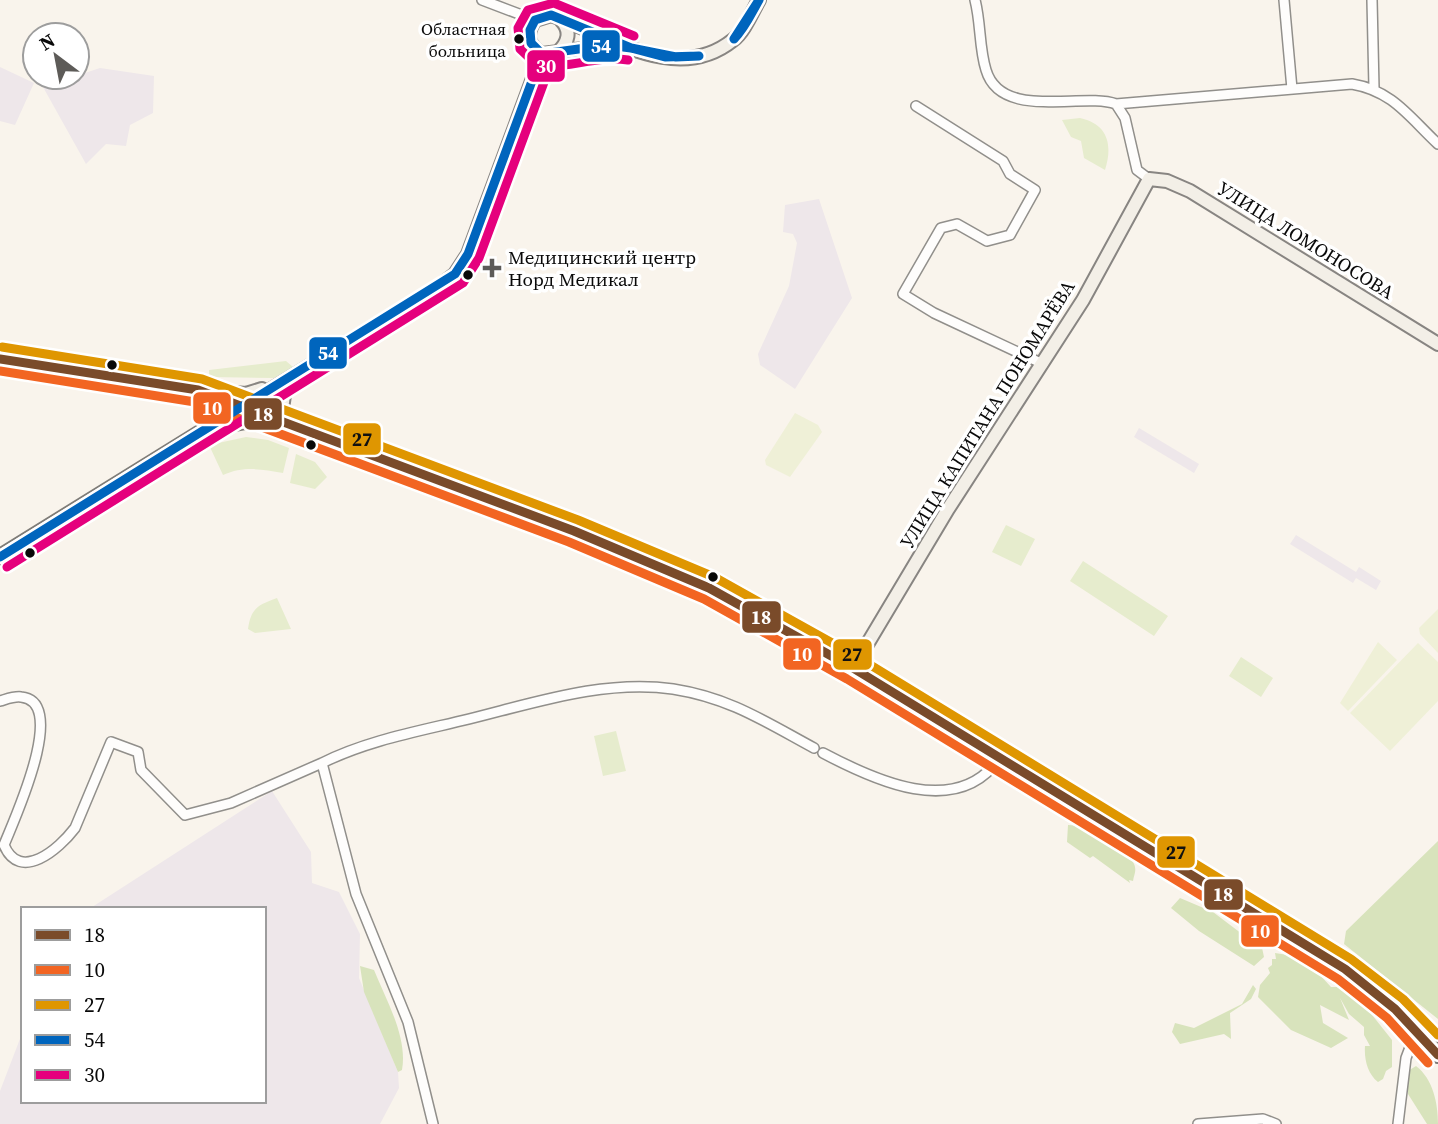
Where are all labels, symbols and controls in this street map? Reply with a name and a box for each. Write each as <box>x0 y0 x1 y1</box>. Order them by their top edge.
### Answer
place label: Областная больница <box>421 17 506 63</box>
north arrow <box>21 21 91 91</box>
text: N <box>34 27 60 56</box>
line badge: 54 <box>581 29 621 63</box>
marker: Областная больница <box>512 32 526 46</box>
text: 54 <box>591 33 611 59</box>
line badge: 30 <box>526 49 566 83</box>
text: 30 <box>536 53 556 79</box>
street label: УЛИЦА ЛОМОНОСОВА <box>1213 175 1400 305</box>
place label: Медицинский центр Норд Медикал <box>508 244 696 292</box>
marker: Медицинский центр Норд Медикал <box>482 258 502 278</box>
unlabelled marker <box>461 268 475 282</box>
street label: УЛИЦА КАПИТАНА ПОНОМАРЁВА <box>894 275 1081 553</box>
line badge: 54 <box>308 336 348 370</box>
text: 54 <box>318 340 338 366</box>
unlabelled marker <box>105 358 119 372</box>
line badge: 10 <box>192 391 232 425</box>
text: 10 <box>202 395 222 421</box>
line badge: 18 <box>243 397 283 431</box>
text: 18 <box>253 401 273 427</box>
line badge: 27 <box>342 422 382 456</box>
text: 27 <box>352 426 372 452</box>
unlabelled marker <box>304 438 318 452</box>
unlabelled marker <box>23 546 37 560</box>
unlabelled marker <box>706 570 720 584</box>
line badge: 18 <box>741 600 782 634</box>
text: 18 <box>751 604 771 630</box>
line badge: 10 <box>782 637 822 671</box>
line badge: 27 <box>832 638 873 671</box>
text: 10 <box>792 641 812 667</box>
text: 27 <box>842 641 862 667</box>
line badge: 27 <box>1156 835 1196 869</box>
text: 27 <box>1166 839 1186 865</box>
line badge: 18 <box>1203 878 1244 911</box>
text: 18 <box>1213 881 1233 907</box>
legend <box>21 907 266 1103</box>
line badge: 10 <box>1240 914 1280 948</box>
text: 10 <box>1250 918 1270 944</box>
text: 18 <box>84 920 105 949</box>
text: 10 <box>84 955 105 984</box>
text: 27 <box>84 990 105 1019</box>
text: 54 <box>84 1025 105 1054</box>
text: 30 <box>84 1060 105 1089</box>

